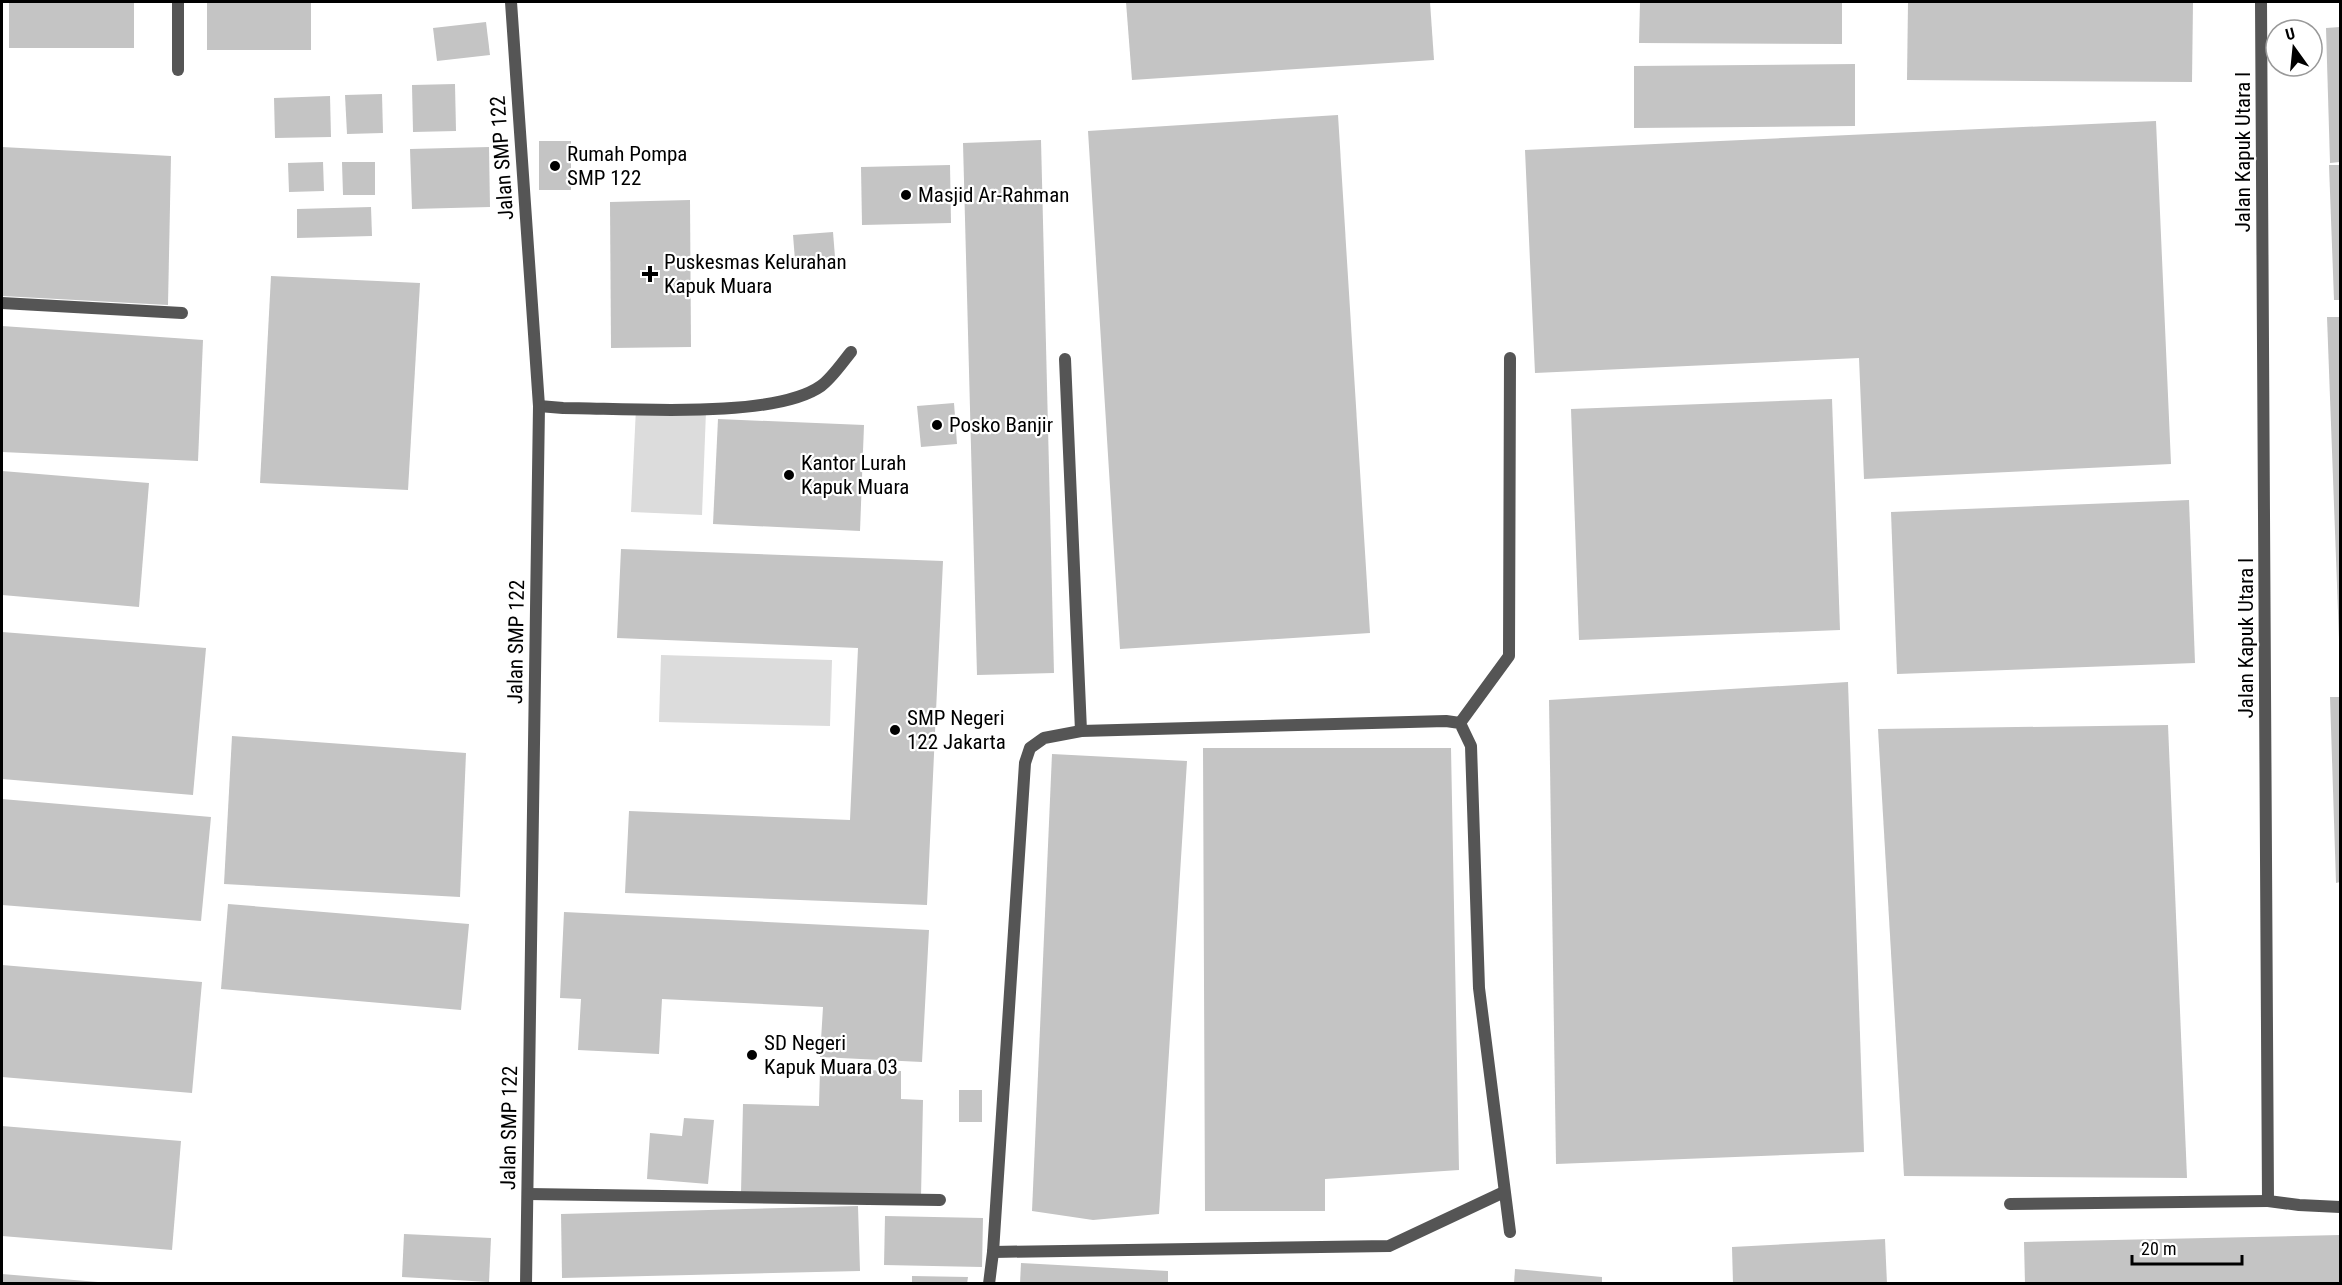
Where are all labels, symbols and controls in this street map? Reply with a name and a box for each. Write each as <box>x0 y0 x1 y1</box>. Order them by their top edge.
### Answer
north arrow <box>2264 18 2324 78</box>
text: U <box>2283 24 2297 44</box>
street label: Jalan Kapuk Utara I <box>2231 72 2255 232</box>
street label: Jalan SMP 122 <box>486 95 518 221</box>
place label: Rumah Pompa SMP 122 <box>567 142 687 190</box>
marker: Rumah Pompa SMP 122 <box>548 159 562 173</box>
place label: Masjid Ar-Rahman <box>918 183 1069 207</box>
marker: Masjid Ar-Rahman <box>899 188 913 202</box>
place label: Puskesmas Kelurahan Kapuk Muara <box>664 250 847 298</box>
marker: Puskesmas Kelurahan Kapuk Muara <box>641 265 659 283</box>
place label: Posko Banjir <box>949 413 1053 437</box>
marker: Posko Banjir <box>930 418 944 432</box>
place label: Kantor Lurah Kapuk Muara <box>801 451 909 499</box>
marker: Kantor Lurah Kapuk Muara <box>782 468 796 482</box>
street label: Jalan Kapuk Utara I <box>2234 558 2258 718</box>
street label: Jalan SMP 122 <box>503 580 529 704</box>
place label: SMP Negeri 122 Jakarta <box>907 706 1006 754</box>
marker: SMP Negeri 122 Jakarta <box>888 723 902 737</box>
place label: SD Negeri Kapuk Muara 03 <box>764 1031 898 1079</box>
marker: SD Negeri Kapuk Muara 03 <box>745 1048 759 1062</box>
street label: Jalan SMP 122 <box>496 1066 522 1190</box>
scale bar <box>2132 1228 2242 1266</box>
text: 20 m <box>2141 1238 2176 1259</box>

